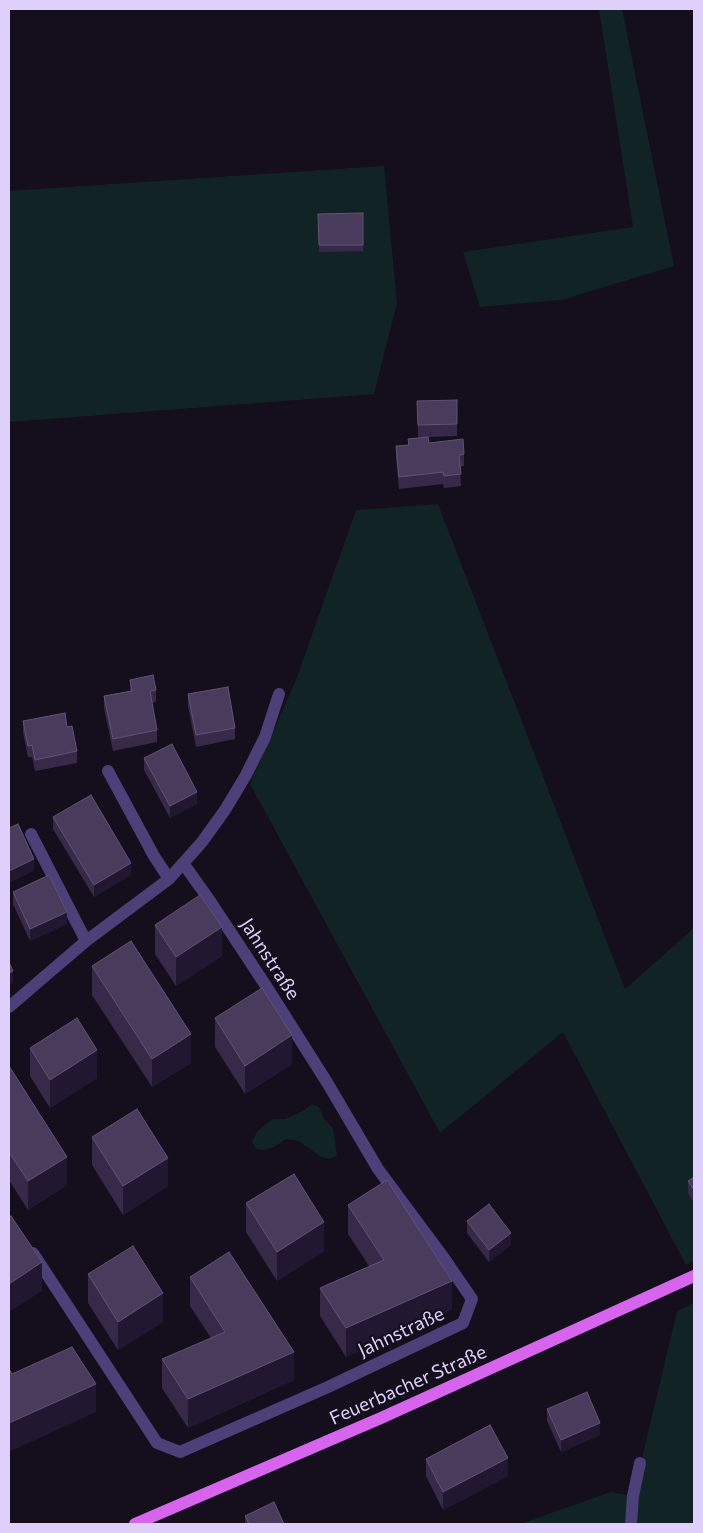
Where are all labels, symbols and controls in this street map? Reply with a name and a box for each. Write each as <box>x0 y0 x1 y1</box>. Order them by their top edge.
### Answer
street label: Jahnstraße <box>235 914 305 1004</box>
street label: Jahnstraße <box>354 1302 448 1362</box>
street label: Feuerbacher Straße <box>326 1340 490 1430</box>

